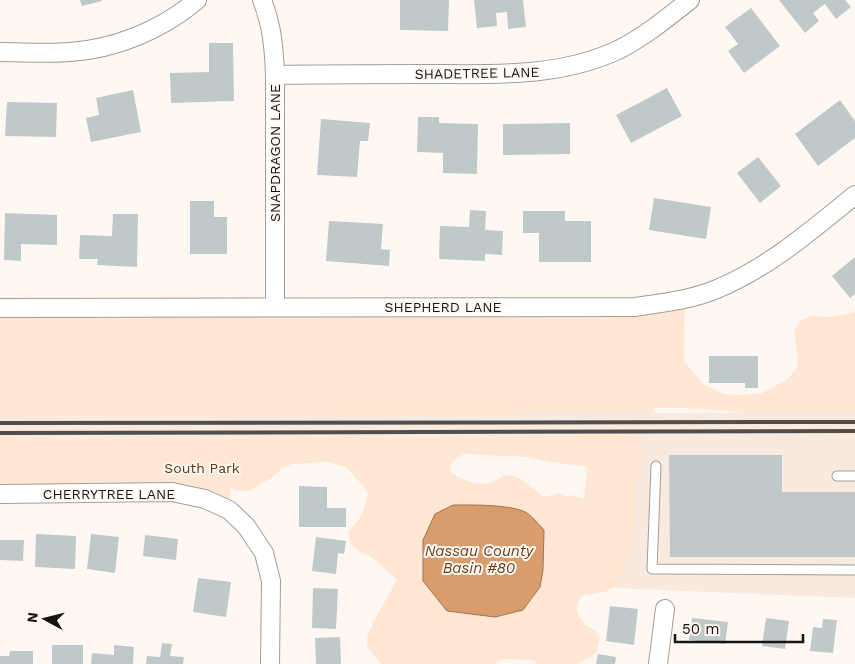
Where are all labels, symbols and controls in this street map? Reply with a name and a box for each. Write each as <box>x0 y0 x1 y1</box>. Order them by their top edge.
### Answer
street label: SHADETREE LANE <box>414 64 540 82</box>
street label: SNAPDRAGON LANE <box>267 84 283 222</box>
street label: SHEPHERD LANE <box>385 299 502 315</box>
park label: South Park <box>164 460 240 476</box>
street label: CHERRYTREE LANE <box>43 486 175 502</box>
water label: Nassau County Basin #80 <box>425 542 535 577</box>
north arrow <box>20 594 70 644</box>
text: N <box>24 611 41 624</box>
scale bar <box>675 612 802 644</box>
text: 50 m <box>682 620 719 638</box>

